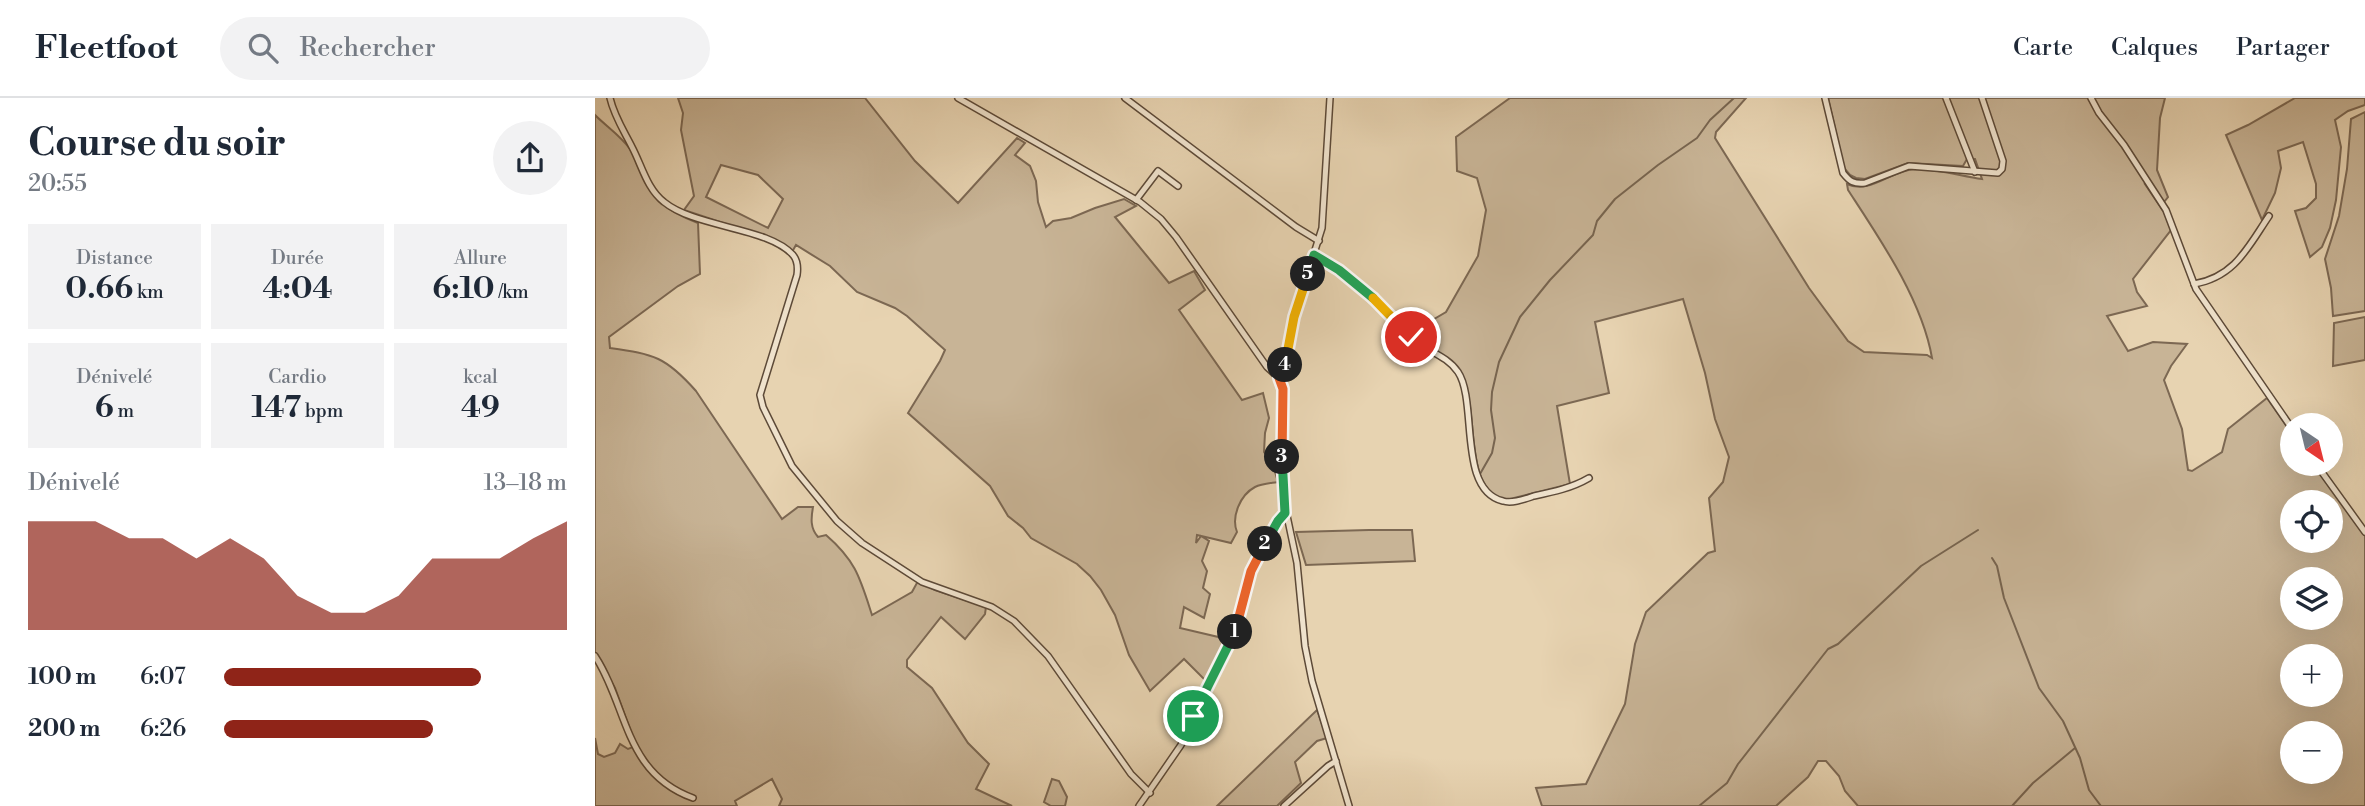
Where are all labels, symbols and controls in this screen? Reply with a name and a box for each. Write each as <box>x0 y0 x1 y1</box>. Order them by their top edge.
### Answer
search box <box>220 17 710 80</box>
text: Fleetfoot <box>35 28 178 69</box>
icon: search <box>244 29 282 67</box>
text: Rechercher <box>300 32 436 64</box>
text: Carte <box>2013 33 2073 63</box>
text: Calques <box>2111 33 2198 63</box>
text: Partager <box>2236 33 2330 63</box>
text: Course du soir <box>28 120 286 167</box>
button: share <box>493 121 567 195</box>
text: 20:55 <box>28 170 87 198</box>
text: Distance <box>76 246 153 270</box>
text: Durée <box>271 246 324 270</box>
text: Allure <box>454 246 507 270</box>
pin: 5 <box>1291 256 1325 292</box>
text: 5 <box>1302 261 1313 285</box>
text: 0.66 <box>65 270 133 308</box>
text: 4:04 <box>262 270 333 308</box>
text: 6:10 <box>432 270 495 308</box>
text: km <box>133 280 164 304</box>
text: /km <box>495 280 529 304</box>
pin <box>1381 307 1441 367</box>
icon: check <box>1392 318 1430 356</box>
pin: 4 <box>1267 348 1303 382</box>
text: 4 <box>1278 352 1291 376</box>
text: Dénivelé <box>77 365 152 389</box>
text: Cardio <box>268 365 327 389</box>
text: kcal <box>463 365 498 389</box>
text: 6 <box>95 389 114 427</box>
text: 147 <box>252 389 301 427</box>
text: 49 <box>461 389 500 427</box>
text: m <box>114 399 134 423</box>
text: bpm <box>301 399 343 423</box>
north arrow <box>2280 413 2343 476</box>
map controls <box>2280 413 2343 784</box>
pin: 3 <box>1265 440 1299 474</box>
text: 3 <box>1276 444 1287 468</box>
text: Dénivelé <box>28 469 120 497</box>
text: 13–18 m <box>484 469 567 497</box>
button: locate <box>2280 490 2343 553</box>
pin: 2 <box>1247 526 1283 562</box>
text: 2 <box>1259 531 1270 555</box>
button: layers <box>2280 567 2343 630</box>
pin: 1 <box>1217 614 1253 650</box>
text: 1 <box>1230 619 1239 643</box>
button: + <box>2280 644 2343 707</box>
text: 100 m <box>28 663 96 691</box>
text: 6:07 <box>140 663 186 691</box>
pin <box>1163 686 1223 746</box>
icon: arrive <box>1174 697 1212 735</box>
text: 200 m <box>28 715 100 743</box>
text: 6:26 <box>140 715 186 743</box>
button: − <box>2280 721 2343 784</box>

